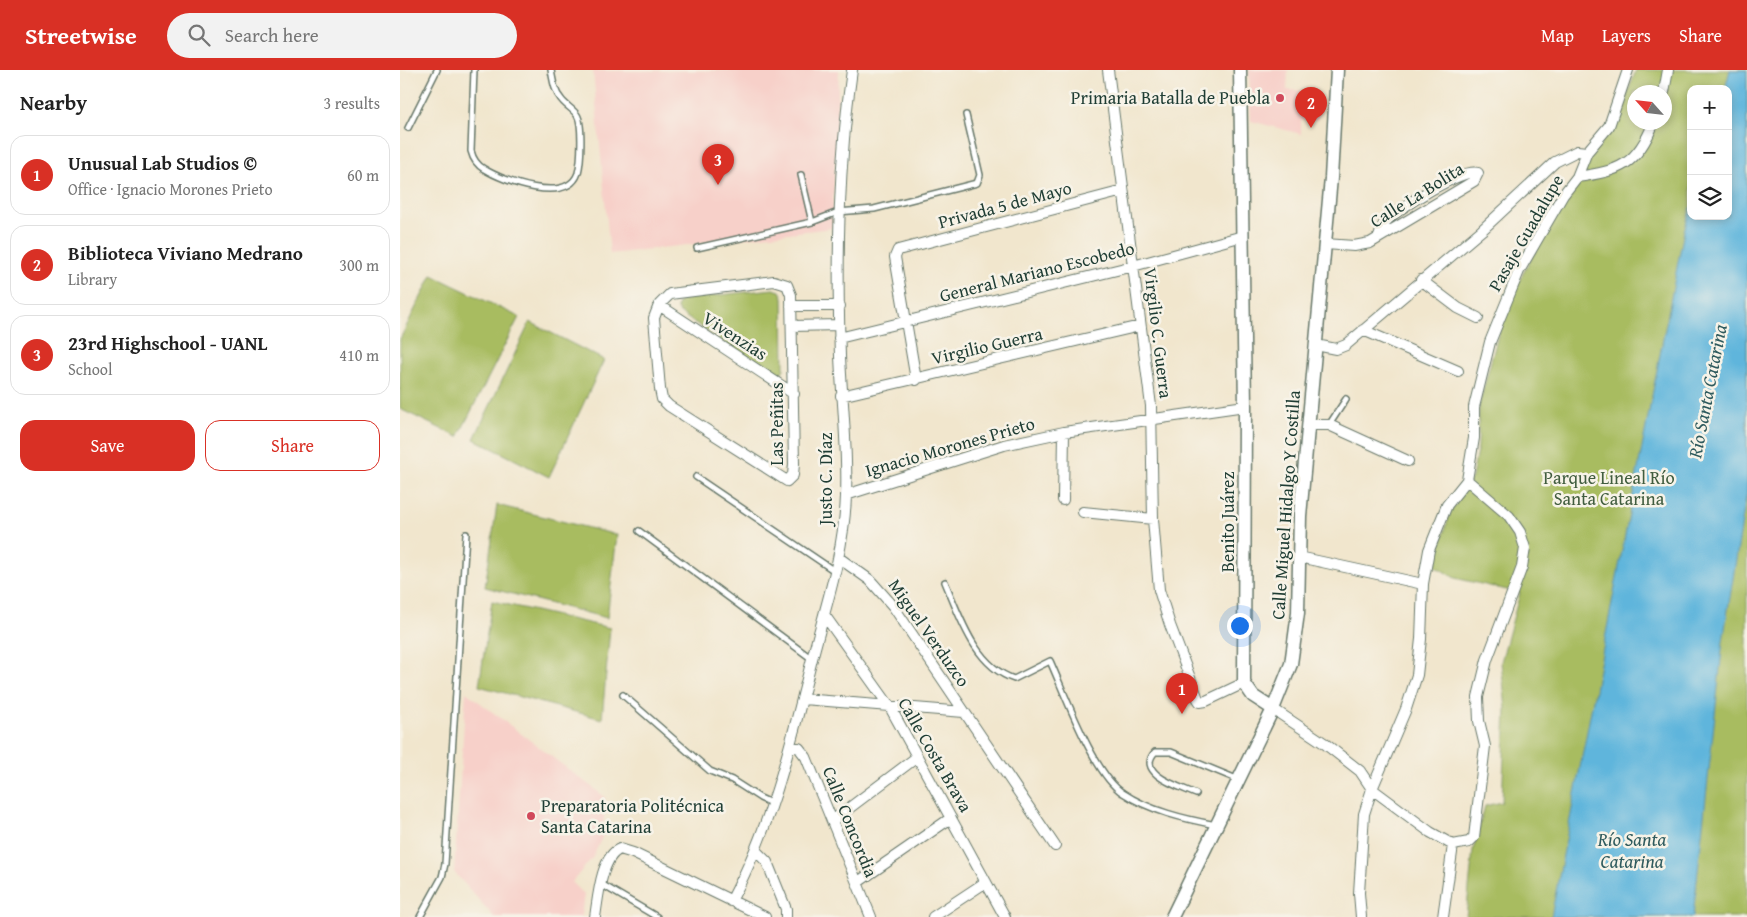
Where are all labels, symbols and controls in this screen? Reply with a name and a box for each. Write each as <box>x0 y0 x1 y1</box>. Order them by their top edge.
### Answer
search box <box>167 13 517 58</box>
text: Streetwise <box>25 18 137 53</box>
icon: search <box>185 21 213 49</box>
text: Search here <box>225 21 319 49</box>
text: Map <box>1541 22 1574 49</box>
text: Layers <box>1602 22 1651 49</box>
text: Share <box>1679 22 1722 49</box>
place label: Primaria Batalla de Puebla <box>1071 84 1270 111</box>
north arrow <box>1627 85 1672 130</box>
map controls <box>1687 85 1732 220</box>
button: + <box>1687 85 1732 130</box>
text: Nearby <box>20 87 87 118</box>
pin: 2 <box>1295 87 1327 128</box>
text: 3 results <box>323 91 380 115</box>
marker: Primaria Batalla de Puebla <box>1274 92 1286 104</box>
button: − <box>1687 130 1732 175</box>
pin: 3 <box>702 144 734 185</box>
text: Unusual Lab Studios © <box>68 149 257 177</box>
street label: Calle La Bolita <box>1364 155 1469 234</box>
text: 1 <box>33 163 41 187</box>
text: 60 m <box>347 163 379 187</box>
street label: Pasaje Guadalupe <box>1481 169 1570 296</box>
street label: Privada 5 de Mayo <box>935 174 1075 235</box>
button: layers <box>1687 175 1732 220</box>
text: Office · Ignacio Morones Prieto <box>68 177 273 201</box>
street label: General Mariano Escobedo <box>937 234 1137 309</box>
text: Biblioteca Viviano Medrano <box>68 239 303 267</box>
text: 2 <box>33 253 41 277</box>
text: 300 m <box>339 253 379 277</box>
street label: Virgilio C. Guerra <box>1137 266 1180 400</box>
text: Library <box>68 267 117 291</box>
street label: Vivenzias <box>698 305 773 367</box>
street label: Virgilio Guerra <box>929 319 1046 371</box>
water label: Río Santa Catarina <box>1680 321 1734 461</box>
text: 23rd Highschool - UANL <box>68 329 267 357</box>
text: 3 <box>33 343 41 367</box>
text: 410 m <box>339 343 379 367</box>
text: School <box>68 357 112 381</box>
street label: Las Peñitas <box>763 382 790 466</box>
street label: Calle Miguel Hidalgo Y Costilla <box>1264 389 1307 621</box>
street label: Ignacio Morones Prieto <box>862 409 1038 484</box>
button: Save <box>20 420 195 471</box>
button: Share <box>205 420 380 471</box>
street label: Justo C. Díaz <box>812 433 839 527</box>
park label: Parque Lineal Río Santa Catarina <box>1543 464 1675 512</box>
street label: Benito Juárez <box>1214 472 1241 572</box>
street label: Miguel Verduzco <box>882 573 977 692</box>
your location <box>1227 613 1253 639</box>
pin: 1 <box>1166 673 1198 714</box>
street label: Calle Costa Brava <box>892 692 980 818</box>
street label: Calle Concordia <box>816 762 885 882</box>
place label: Preparatoria Politécnica Santa Catarina <box>541 792 725 840</box>
marker: Preparatoria Politécnica Santa Catarina <box>525 810 537 822</box>
water label: Río Santa Catarina <box>1597 825 1667 875</box>

